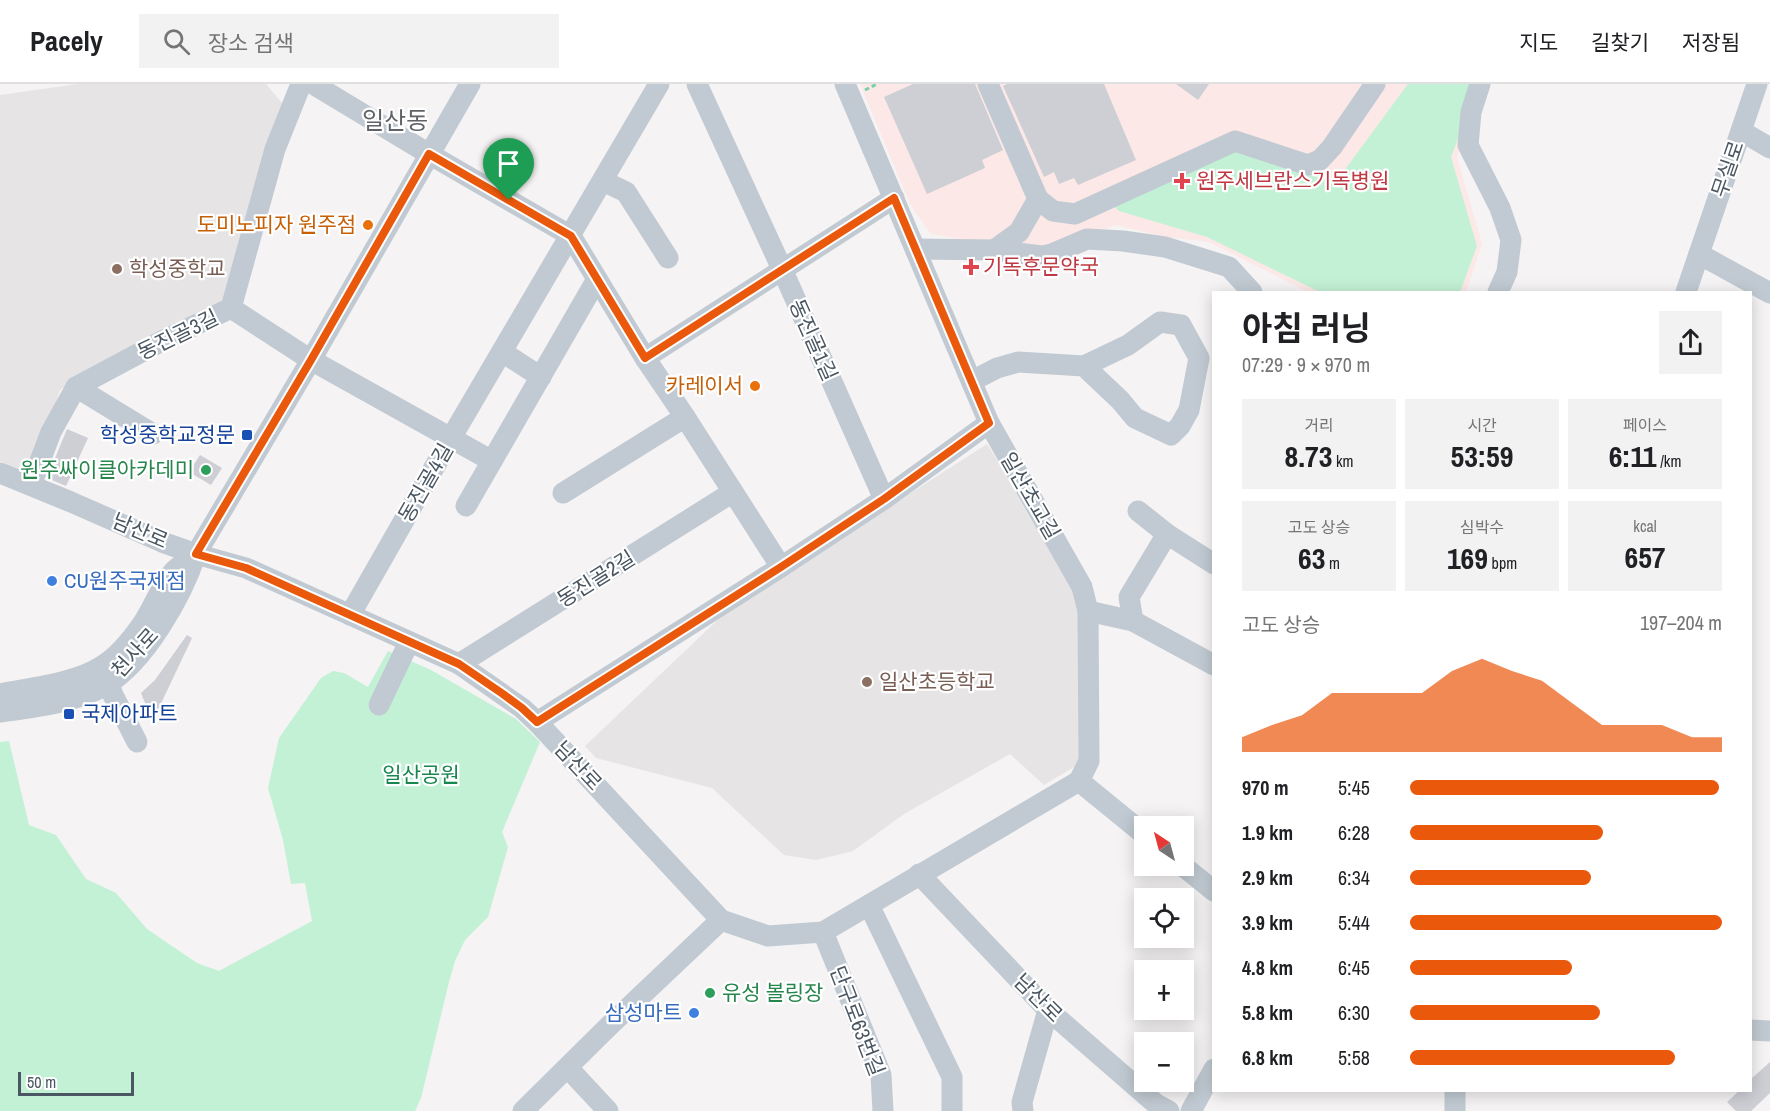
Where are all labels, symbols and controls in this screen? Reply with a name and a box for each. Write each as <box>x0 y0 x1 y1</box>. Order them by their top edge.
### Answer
search box <box>139 14 559 68</box>
text: Pacely <box>30 22 103 60</box>
icon: search <box>160 25 193 58</box>
text: 장소 검색 <box>208 28 294 58</box>
text: 지도 <box>1519 28 1558 57</box>
text: 길찾기 <box>1591 28 1649 57</box>
text: 저장됨 <box>1682 28 1740 57</box>
district label: 일산동 <box>362 104 428 136</box>
street label: 무실로 <box>1704 137 1751 201</box>
pin <box>483 138 534 200</box>
icon: arrive <box>492 147 525 180</box>
place label: 원주세브란스기독병원 <box>1196 166 1389 195</box>
marker: 원주세브란스기독병원 <box>1173 172 1191 190</box>
place label: 도미노피자 원주점 <box>197 210 356 239</box>
marker: 도미노피자 원주점 <box>361 218 375 232</box>
place label: 기독후문약국 <box>983 252 1099 281</box>
place label: 학성중학교 <box>129 254 226 283</box>
marker: 기독후문약국 <box>964 260 978 274</box>
marker: 학성중학교 <box>110 262 124 276</box>
street label: 동진골1길 <box>783 294 844 385</box>
street label: 동진골3길 <box>132 302 223 367</box>
text: 아침 러닝 <box>1242 306 1371 350</box>
button: share <box>1659 311 1722 374</box>
text: 07:29 · 9 × 970 m <box>1242 351 1370 378</box>
place label: 카레이서 <box>666 371 743 400</box>
marker: 카레이서 <box>748 379 762 393</box>
text: 거리 <box>1304 414 1334 436</box>
text: 시간 <box>1467 414 1497 436</box>
text: 페이스 <box>1623 414 1667 436</box>
place label: 학성중학교정문 <box>100 420 235 449</box>
marker: 학성중학교정문 <box>240 428 254 442</box>
text: 8.73 <box>1284 436 1332 476</box>
text: 53:59 <box>1451 436 1513 476</box>
text: 6:11 <box>1609 436 1657 476</box>
street label: 동진골4길 <box>391 438 460 528</box>
street label: 일산초교길 <box>994 447 1067 545</box>
text: km <box>1332 450 1354 472</box>
text: /km <box>1657 450 1681 472</box>
place label: 원주싸이클아카데미 <box>20 455 194 484</box>
marker: 원주싸이클아카데미 <box>199 463 213 477</box>
street label: 남산로 <box>108 506 173 555</box>
text: kcal <box>1633 515 1657 537</box>
text: 고도 상승 <box>1288 516 1350 538</box>
text: 심박수 <box>1460 516 1504 538</box>
text: 657 <box>1624 537 1666 577</box>
text: 63 <box>1298 538 1325 578</box>
text: 169 <box>1447 538 1488 578</box>
street label: 동진골2길 <box>551 543 640 614</box>
text: m <box>1325 552 1340 574</box>
text: bpm <box>1488 552 1517 574</box>
place label: CU원주국제점 <box>64 566 185 595</box>
marker: CU원주국제점 <box>45 574 59 588</box>
text: 197–204 m <box>1640 609 1722 636</box>
text: 고도 상승 <box>1242 611 1320 638</box>
street label: 천사로 <box>104 621 165 684</box>
place label: 일산초등학교 <box>879 667 995 696</box>
marker: 일산초등학교 <box>860 675 874 689</box>
place label: 국제아파트 <box>81 699 178 728</box>
marker: 국제아파트 <box>62 707 76 721</box>
street label: 남산로 <box>548 735 609 797</box>
park label: 일산공원 <box>382 760 460 789</box>
text: 970 m <box>1242 774 1289 801</box>
text: 5:45 <box>1338 774 1370 801</box>
north arrow <box>1134 816 1194 876</box>
map controls <box>1134 816 1194 1092</box>
text: 1.9 km <box>1242 819 1293 846</box>
text: 6:28 <box>1338 819 1370 846</box>
text: 2.9 km <box>1242 864 1293 891</box>
text: 6:34 <box>1338 864 1370 891</box>
button: locate <box>1134 888 1194 948</box>
text: 3.9 km <box>1242 909 1293 936</box>
text: 5:44 <box>1338 909 1370 936</box>
text: 4.8 km <box>1242 954 1293 981</box>
text: 6:45 <box>1338 954 1370 981</box>
button: + <box>1134 960 1194 1020</box>
street label: 단구로63번길 <box>823 962 892 1080</box>
street label: 남산로 <box>1008 967 1069 1028</box>
place label: 유성 볼링장 <box>722 978 823 1007</box>
marker: 유성 볼링장 <box>703 986 717 1000</box>
place label: 삼성마트 <box>605 998 682 1027</box>
text: 5.8 km <box>1242 999 1293 1026</box>
text: 6:30 <box>1338 999 1370 1026</box>
marker: 삼성마트 <box>687 1006 701 1020</box>
button: − <box>1134 1032 1194 1092</box>
text: 6.8 km <box>1242 1044 1293 1071</box>
text: 5:58 <box>1338 1044 1370 1071</box>
scale bar <box>18 1069 134 1096</box>
text: 50 m <box>27 1071 56 1093</box>

